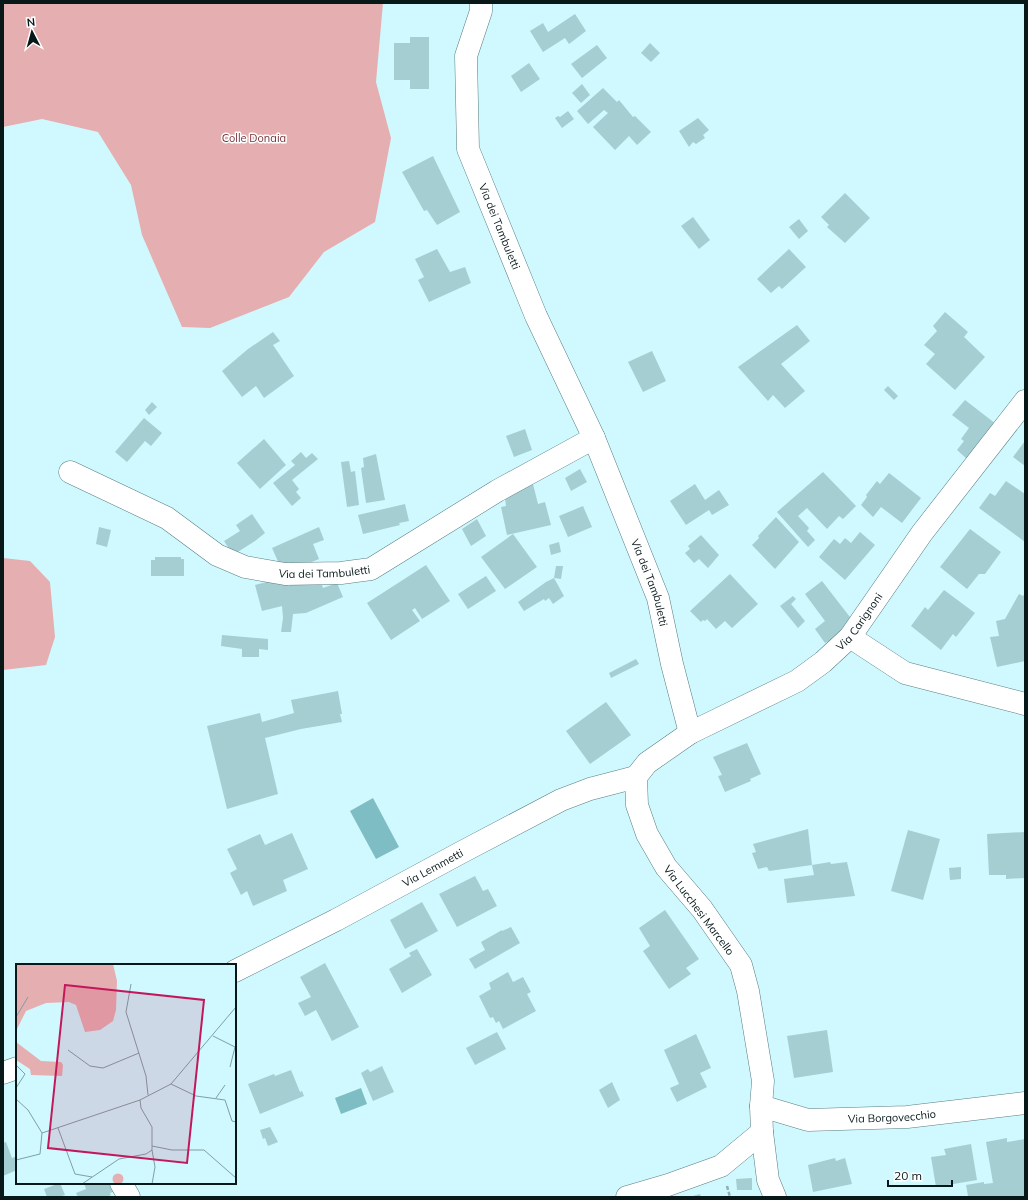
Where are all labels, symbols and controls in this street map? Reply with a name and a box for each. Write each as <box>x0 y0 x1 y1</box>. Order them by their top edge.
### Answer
north arrow <box>12 12 52 52</box>
text: N <box>26 15 36 29</box>
park label: Colle Donaia <box>222 131 286 145</box>
street label: Via dei Tambuletti <box>476 181 523 272</box>
street label: Via dei Tambuletti <box>628 537 671 628</box>
street label: Via dei Tambuletti <box>277 562 371 581</box>
street label: Via Carignoni <box>833 590 886 653</box>
street label: Via Lemmetti <box>400 846 466 890</box>
street label: Via Lucchesi Marcello <box>661 862 737 958</box>
inset map <box>16 964 236 1184</box>
street label: Via Borgovecchio <box>848 1107 937 1126</box>
scale bar <box>888 1162 952 1188</box>
text: 20 m <box>894 1168 922 1183</box>

